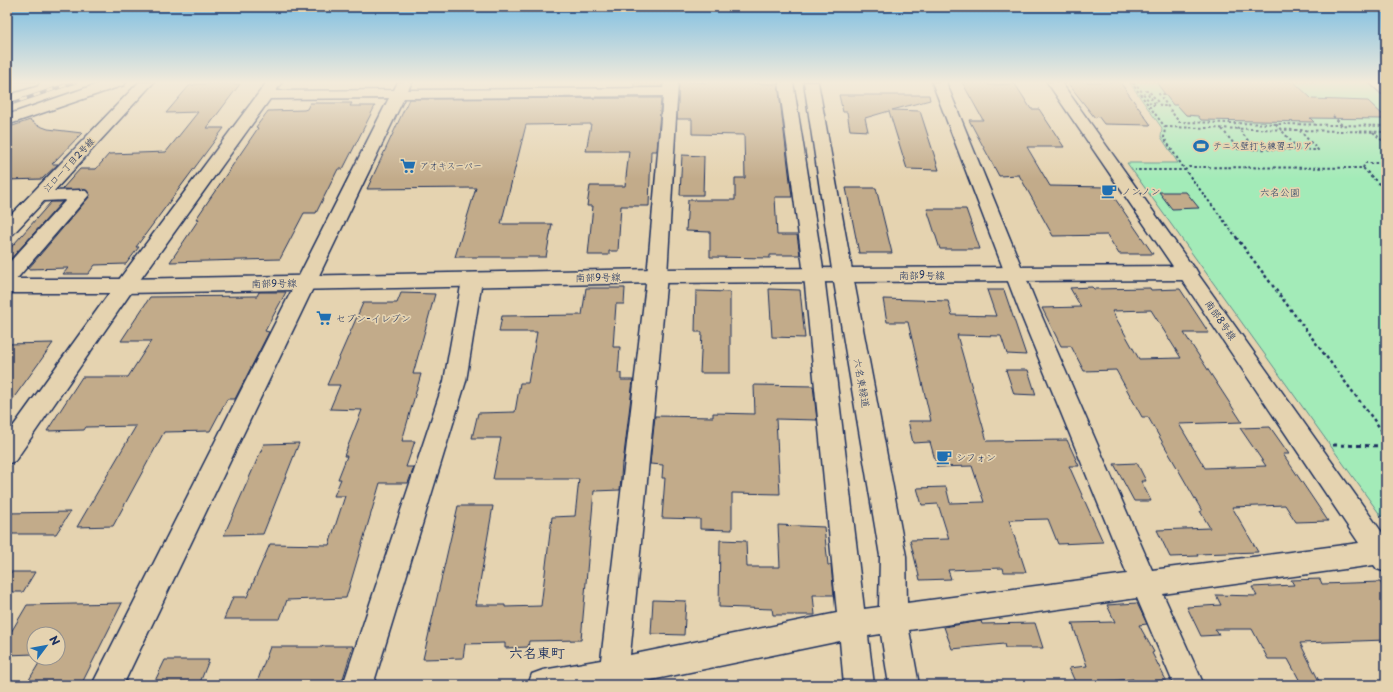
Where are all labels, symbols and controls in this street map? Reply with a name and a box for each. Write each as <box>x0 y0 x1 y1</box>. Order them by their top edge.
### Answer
street label: 江口一丁目2号線 <box>39 134 97 194</box>
sports icon: テニス壁打ち練習エリア <box>1192 137 1210 155</box>
place label: テニス壁打ち練習エリア <box>1213 138 1312 152</box>
supermarket icon: アオキスーパー <box>399 157 417 175</box>
place label: アオキスーパー <box>420 158 482 172</box>
cafe icon: ノンノン <box>1100 182 1118 200</box>
place label: ノンノン <box>1121 183 1160 198</box>
park label: 六名公園 <box>1260 184 1300 199</box>
street label: 南部9号線 <box>899 267 945 282</box>
street label: 南部9号線 <box>575 269 621 284</box>
street label: 南部9号線 <box>251 275 297 290</box>
street label: 南部8号線 <box>1202 296 1241 343</box>
supermarket icon: セブン-イレブン <box>315 309 333 327</box>
place label: セブン-イレブン <box>336 310 411 325</box>
street label: 六名東緑道 <box>851 357 874 409</box>
cafe icon: シフォン <box>935 448 953 466</box>
place label: シフォン <box>956 449 996 464</box>
north arrow <box>26 626 66 666</box>
text: N <box>45 632 65 649</box>
district label: 六名東町 <box>509 642 565 663</box>

